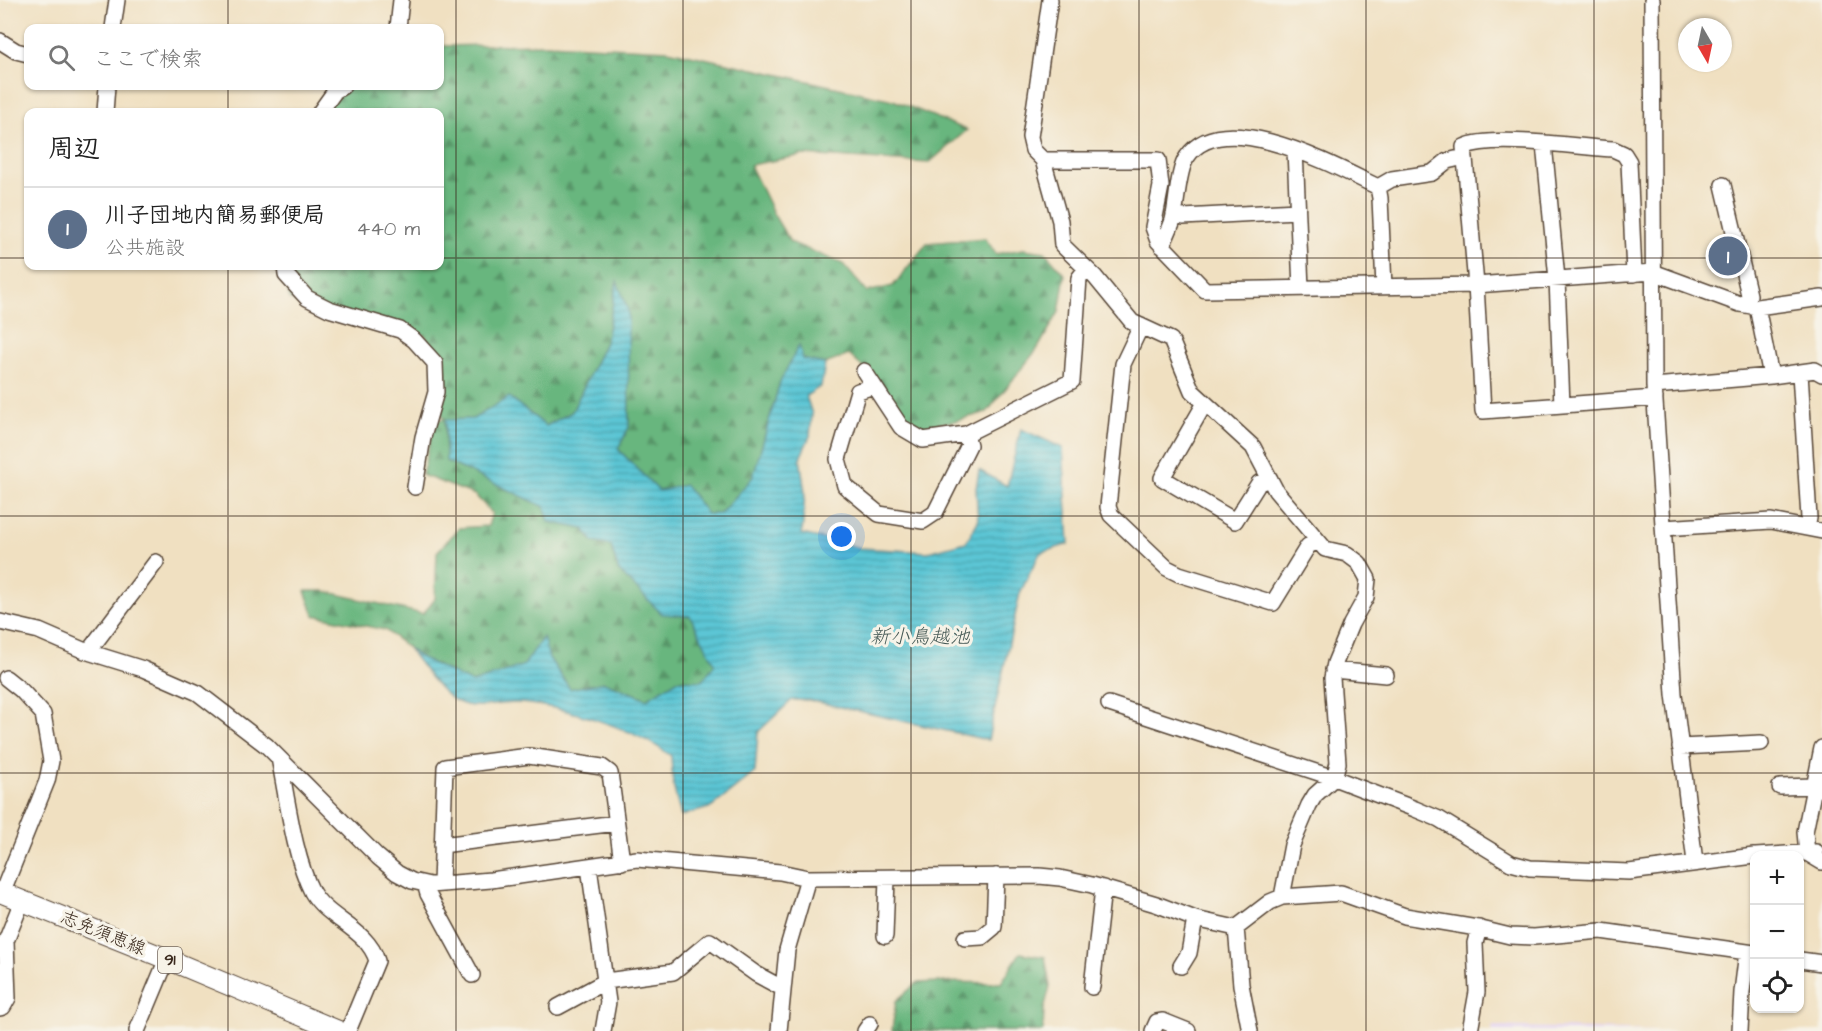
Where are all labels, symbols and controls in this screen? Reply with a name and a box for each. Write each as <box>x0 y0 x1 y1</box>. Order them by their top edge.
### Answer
north arrow <box>1678 18 1732 72</box>
search box <box>24 24 444 90</box>
icon: search <box>45 41 78 74</box>
text: ここで検索 <box>93 44 203 75</box>
text: 周辺 <box>48 131 100 167</box>
text: 川子団地内簡易郵便局 <box>105 200 325 231</box>
text: 1 <box>66 215 69 243</box>
text: 440 m <box>357 215 420 243</box>
text: 公共施設 <box>105 234 185 262</box>
pin: 1 <box>1708 234 1748 278</box>
your location <box>827 522 856 551</box>
water label: 新小鳥越池 <box>870 623 971 651</box>
map controls <box>1750 851 1804 1013</box>
button: + <box>1750 851 1804 905</box>
street label: 志免須恵線 <box>57 905 149 961</box>
button: − <box>1750 905 1804 959</box>
road number: 91 <box>158 947 182 973</box>
button: locate <box>1750 959 1804 1013</box>

